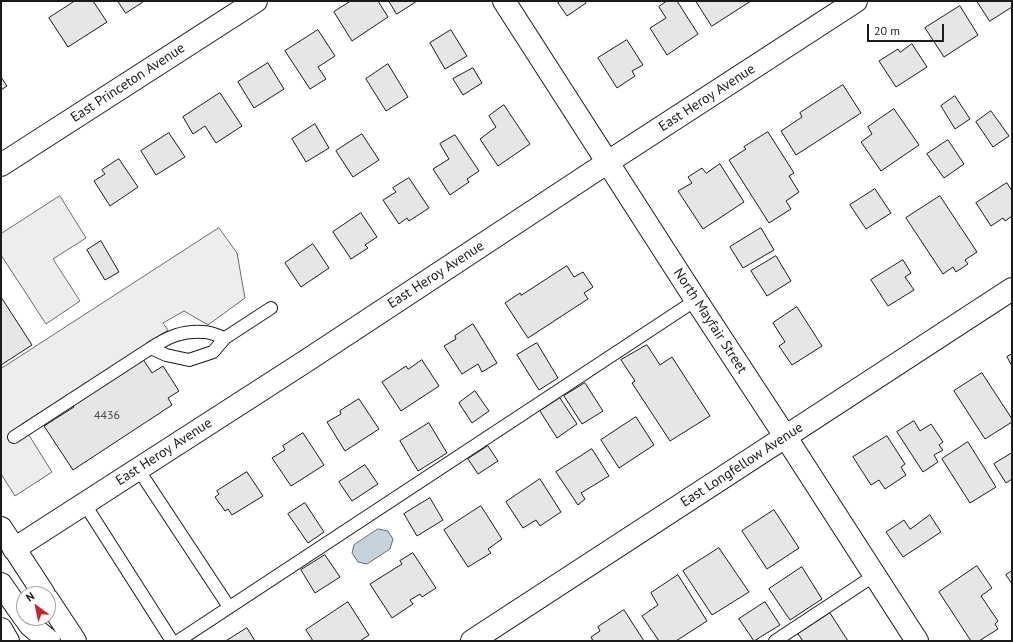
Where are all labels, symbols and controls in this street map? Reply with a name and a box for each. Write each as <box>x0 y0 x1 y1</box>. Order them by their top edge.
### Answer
scale bar <box>869 16 946 42</box>
text: 20 m <box>874 23 900 38</box>
street label: East Princeton Avenue <box>68 40 188 126</box>
street label: East Heroy Avenue <box>656 61 758 135</box>
street label: East Heroy Avenue <box>385 238 487 312</box>
street label: North Mayfair Street <box>670 265 750 377</box>
house number: 4436 <box>94 409 120 423</box>
street label: East Heroy Avenue <box>113 415 215 489</box>
street label: East Longfellow Avenue <box>678 419 806 511</box>
north arrow <box>16 586 56 626</box>
text: N <box>23 589 37 605</box>

